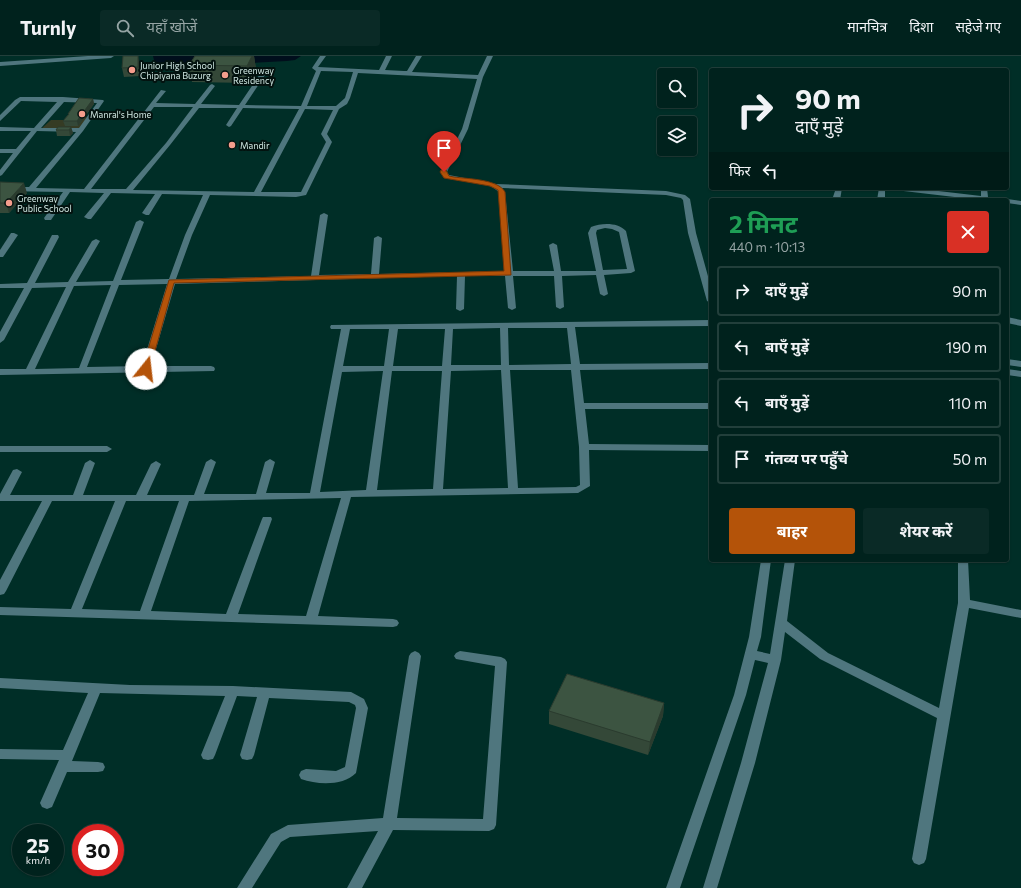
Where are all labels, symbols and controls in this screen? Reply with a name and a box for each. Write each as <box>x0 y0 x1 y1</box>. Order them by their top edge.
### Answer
search box <box>100 10 380 46</box>
text: Turnly <box>20 16 76 39</box>
icon: search <box>114 17 136 39</box>
text: यहाँ खोजें <box>146 17 197 35</box>
text: मानचित्र <box>847 18 887 35</box>
text: दिशा <box>909 18 933 35</box>
text: सहेजे गए <box>955 18 1001 35</box>
place label: Junior High School Chipiyana Buzurg <box>140 60 215 81</box>
marker: Junior High School Chipiyana Buzurg <box>127 65 137 75</box>
place label: Greenway Residency <box>233 65 274 86</box>
map controls <box>657 68 697 156</box>
button: search <box>657 68 697 108</box>
marker: Greenway Residency <box>220 70 230 80</box>
text: 90 m <box>795 81 861 115</box>
icon: right <box>729 84 781 136</box>
marker: Manral's Home <box>77 109 87 119</box>
place label: Manral's Home <box>90 109 152 120</box>
text: दाएँ मुड़ें <box>795 115 843 137</box>
button: layers <box>657 116 697 156</box>
pin <box>427 131 461 172</box>
icon: arrive <box>433 137 455 159</box>
marker: Mandir <box>227 140 237 150</box>
place label: Mandir <box>240 140 270 151</box>
icon: left <box>759 160 781 182</box>
text: फिर <box>729 161 751 179</box>
place label: Greenway Public School <box>17 193 72 214</box>
marker: Greenway Public School <box>4 198 14 208</box>
text: 2 मिनट <box>729 209 798 238</box>
button: close <box>947 211 989 253</box>
text: 440 m · 10:13 <box>729 239 805 255</box>
icon: right <box>731 280 753 302</box>
text: दाएँ मुड़ें <box>765 281 808 299</box>
text: 90 m <box>952 282 987 300</box>
icon: left <box>731 336 753 358</box>
text: बाएँ मुड़ें <box>765 337 809 355</box>
text: 190 m <box>946 338 987 356</box>
position arrow <box>125 348 167 390</box>
icon: left <box>731 392 753 414</box>
text: बाएँ मुड़ें <box>765 393 809 411</box>
text: 110 m <box>948 394 987 412</box>
icon: arrive <box>731 448 753 470</box>
text: गंतव्य पर पहुँचे <box>765 449 848 467</box>
text: 50 m <box>953 450 987 468</box>
button: बाहर <box>729 508 855 554</box>
button: शेयर करें <box>863 508 989 554</box>
speed limit sign: 30 <box>72 824 124 876</box>
text: 25 <box>26 833 50 857</box>
text: km/h <box>26 854 50 866</box>

